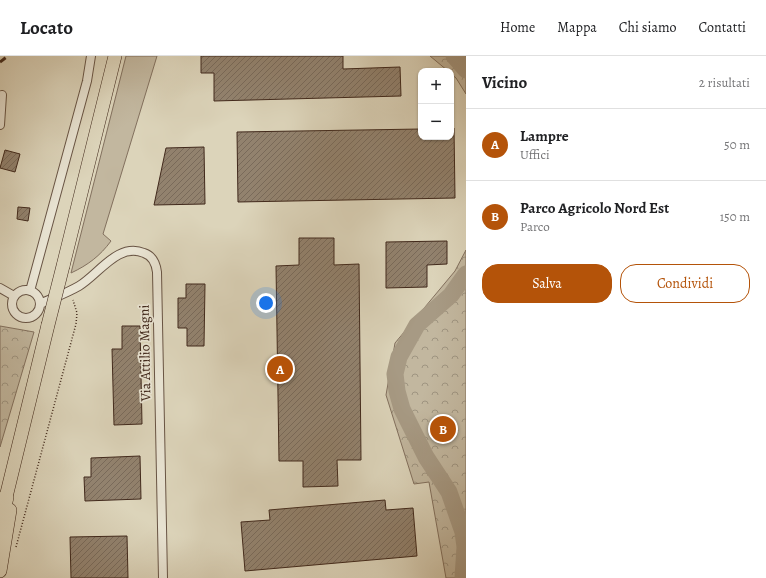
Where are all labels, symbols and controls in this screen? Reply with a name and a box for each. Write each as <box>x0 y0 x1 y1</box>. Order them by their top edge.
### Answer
text: Locato <box>20 15 73 41</box>
text: Home <box>500 18 535 37</box>
text: Mappa <box>557 18 597 37</box>
text: Chi siamo <box>619 18 677 37</box>
text: Contatti <box>699 18 746 37</box>
map controls <box>418 68 454 140</box>
button: + <box>418 68 454 104</box>
text: Vicino <box>482 71 527 94</box>
text: 2 risultati <box>699 74 750 91</box>
button: − <box>418 104 454 140</box>
text: Lampre <box>520 126 569 146</box>
text: A <box>491 136 499 153</box>
text: 50 m <box>724 136 750 153</box>
text: Uffici <box>520 146 550 163</box>
text: Parco Agricolo Nord Est <box>520 198 669 218</box>
text: B <box>491 208 499 225</box>
text: 150 m <box>720 208 750 225</box>
text: Parco <box>520 218 550 235</box>
button: Salva <box>482 264 612 303</box>
button: Condividi <box>620 264 750 303</box>
your location <box>256 293 276 313</box>
street label: Via Attilio Magni <box>135 305 155 402</box>
pin: A <box>267 354 293 384</box>
pin: B <box>430 414 456 444</box>

